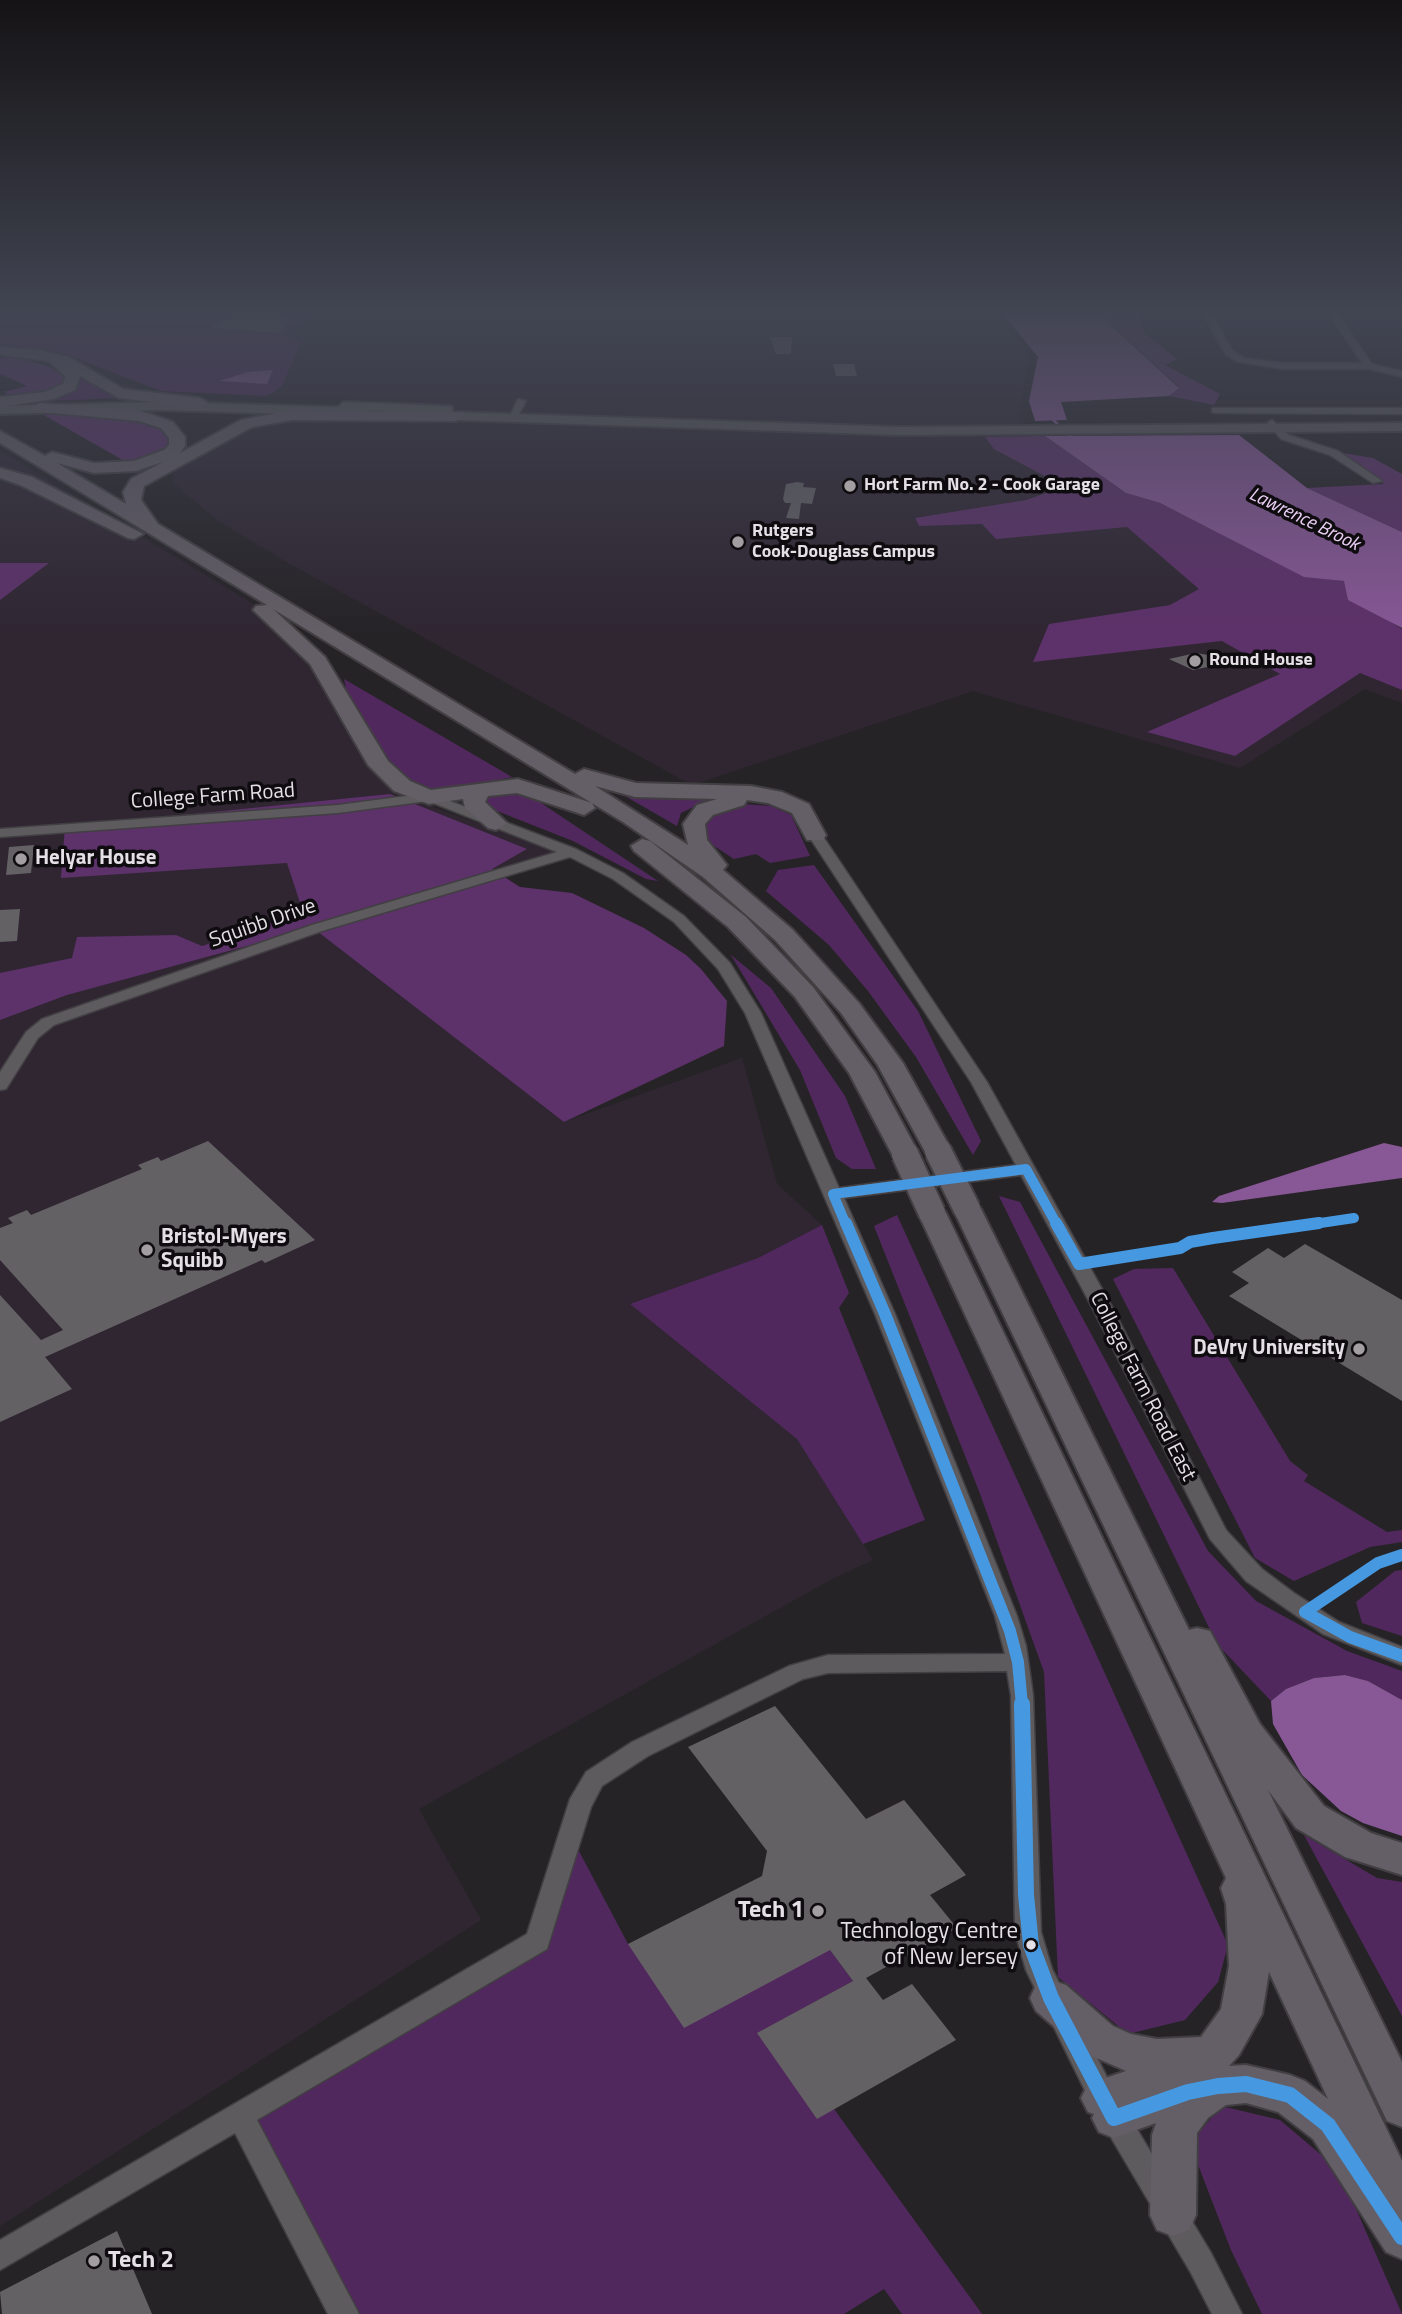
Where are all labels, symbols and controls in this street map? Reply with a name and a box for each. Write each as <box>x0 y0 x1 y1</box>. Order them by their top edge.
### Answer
place label: Hort Farm No. 2 - Cook Garage <box>864 475 1100 497</box>
marker: Hort Farm No. 2 - Cook Garage <box>842 478 858 494</box>
water label: Lawrence Brook <box>1245 483 1363 557</box>
place label: Rutgers Cook-Douglass Campus <box>752 521 935 564</box>
marker: Rutgers Cook-Douglass Campus <box>730 534 746 550</box>
place label: Round House <box>1209 650 1313 672</box>
marker: Round House <box>1187 653 1203 669</box>
street label: College Farm Road <box>130 779 296 815</box>
place label: Helyar House <box>35 846 156 872</box>
marker: Helyar House <box>13 851 29 867</box>
street label: Squibb Drive <box>207 894 319 954</box>
place label: Bristol-Myers Squibb <box>161 1225 287 1275</box>
marker: Bristol-Myers Squibb <box>139 1242 155 1258</box>
street label: College Farm Road East <box>1083 1288 1201 1486</box>
place label: DeVry University <box>1193 1336 1345 1362</box>
marker: DeVry University <box>1351 1341 1367 1357</box>
place label: Tech 1 <box>738 1897 804 1925</box>
marker: Tech 1 <box>810 1903 826 1919</box>
place label: Technology Centre of New Jersey <box>840 1918 1018 1972</box>
marker: Technology Centre of New Jersey <box>1024 1938 1038 1952</box>
place label: Tech 2 <box>108 2247 174 2275</box>
marker: Tech 2 <box>86 2253 102 2269</box>

